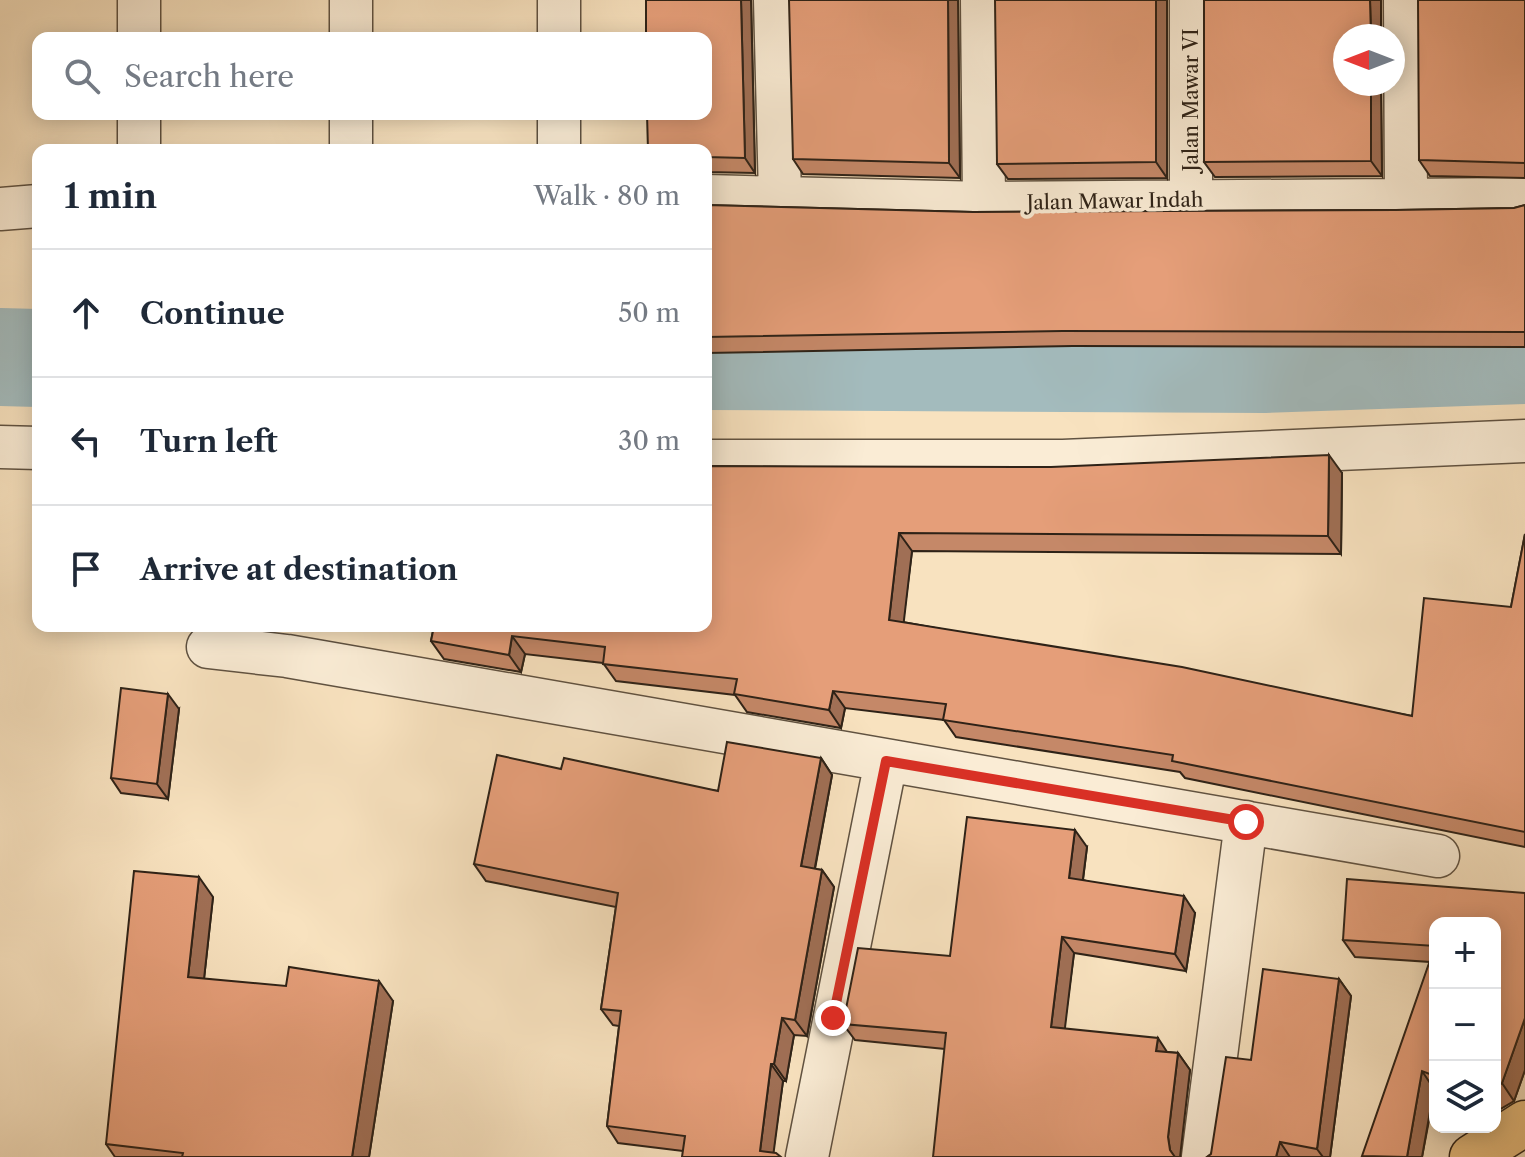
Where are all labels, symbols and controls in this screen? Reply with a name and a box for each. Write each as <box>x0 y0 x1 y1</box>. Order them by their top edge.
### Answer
north arrow <box>1333 24 1405 96</box>
street label: Jalan Mawar VI <box>1179 29 1203 174</box>
search box <box>32 32 712 120</box>
icon: search <box>60 54 104 98</box>
text: Search here <box>124 58 294 95</box>
text: 1 min <box>64 175 157 217</box>
text: Walk · 80 m <box>534 180 680 212</box>
street label: Jalan Mawar Indah <box>1023 187 1204 215</box>
icon: ahead <box>64 291 108 335</box>
text: Continue <box>140 295 285 332</box>
text: 50 m <box>618 297 680 329</box>
icon: left <box>64 419 108 463</box>
text: Turn left <box>140 423 277 460</box>
text: 30 m <box>618 425 680 457</box>
icon: arrive <box>64 547 108 591</box>
text: Arrive at destination <box>140 551 458 588</box>
route start <box>1228 804 1264 840</box>
map controls <box>1429 917 1501 1133</box>
button: + <box>1429 917 1501 989</box>
button: − <box>1429 989 1501 1061</box>
route end <box>815 1000 851 1036</box>
button: layers <box>1429 1061 1501 1133</box>

